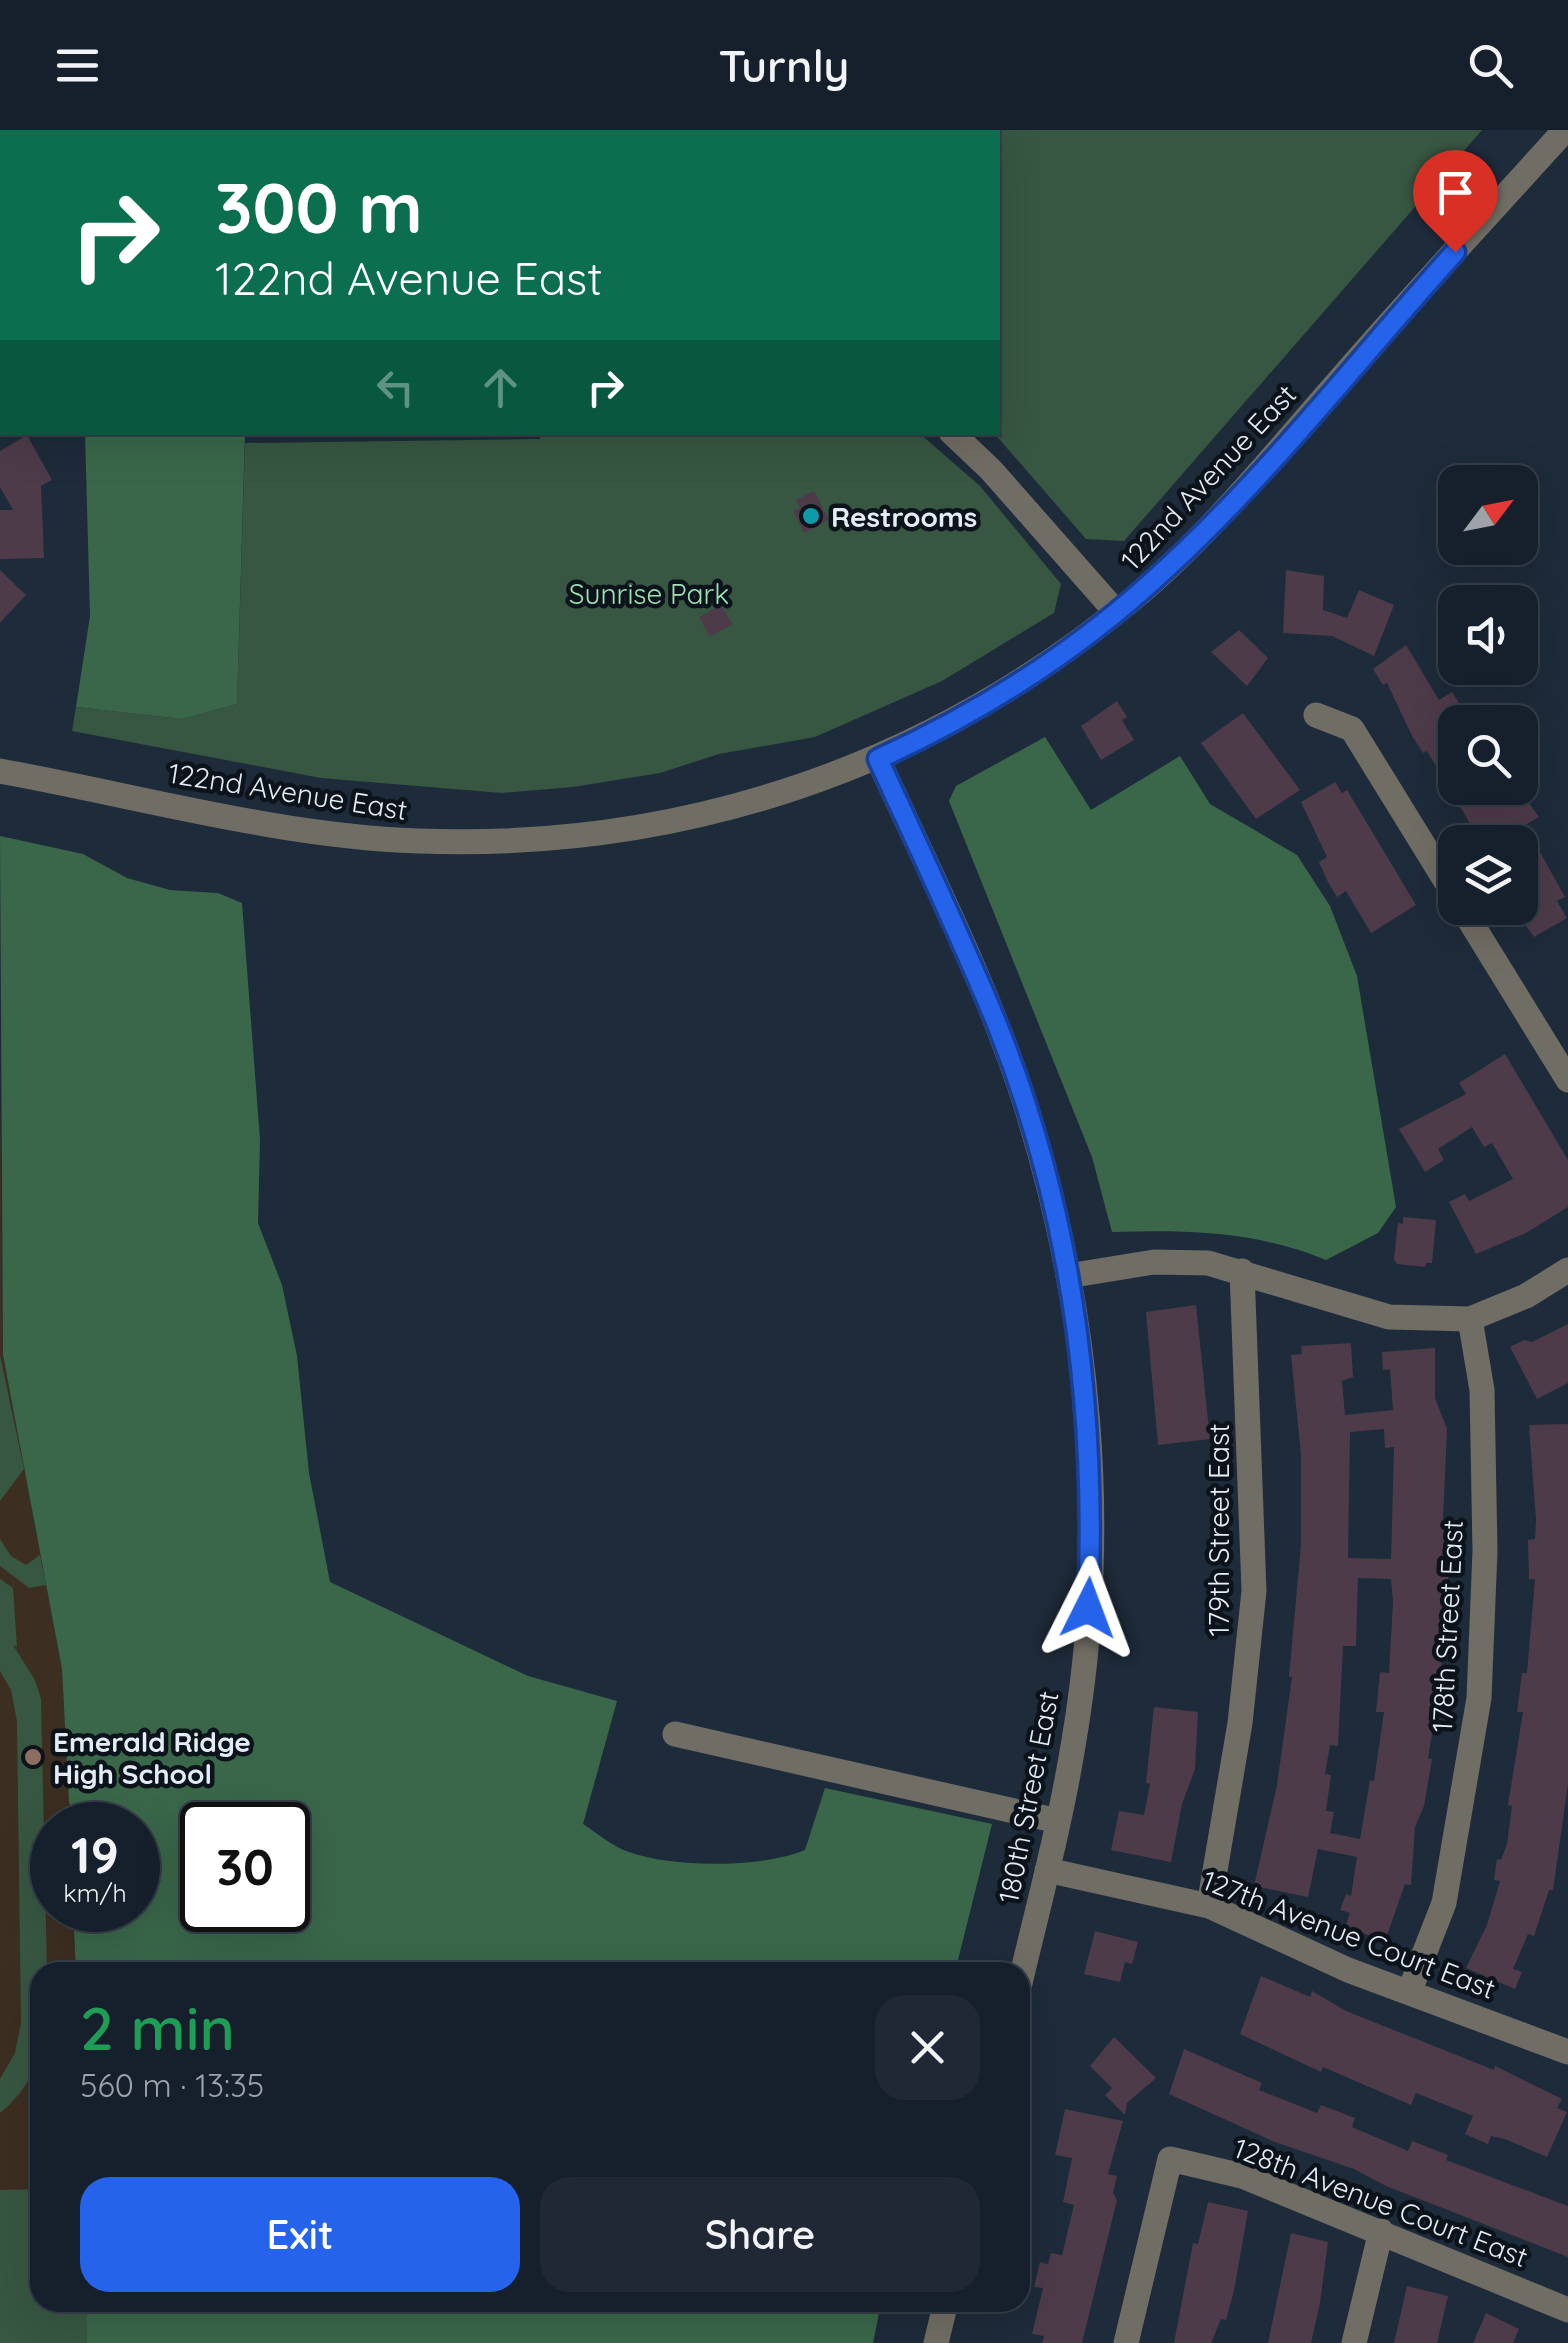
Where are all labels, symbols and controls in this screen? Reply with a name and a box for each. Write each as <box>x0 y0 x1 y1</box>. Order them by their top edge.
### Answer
text: Turnly <box>719 37 850 93</box>
icon: menu <box>50 38 105 93</box>
icon: search <box>1463 38 1518 93</box>
pin <box>1413 150 1498 253</box>
text: 300 m <box>215 163 423 251</box>
icon: arrive <box>1428 165 1483 220</box>
icon: right <box>50 170 180 300</box>
text: 122nd Avenue East <box>215 250 602 306</box>
icon: left <box>368 360 423 415</box>
icon: ahead <box>473 360 528 415</box>
icon: right <box>578 360 633 415</box>
street label: 122nd Avenue East <box>1113 377 1303 577</box>
north arrow <box>1438 465 1538 565</box>
map controls <box>1438 465 1538 925</box>
place label: Restrooms <box>831 499 977 534</box>
marker: Restrooms <box>800 505 822 527</box>
park label: Sunrise Park <box>569 576 729 611</box>
button: sound <box>1438 585 1538 685</box>
button: search <box>1438 705 1538 805</box>
street label: 122nd Avenue East <box>166 755 410 827</box>
button: layers <box>1438 825 1538 925</box>
street label: 179th Street East <box>1201 1423 1236 1637</box>
street label: 178th Street East <box>1424 1519 1470 1733</box>
position arrow <box>1036 1556 1140 1660</box>
street label: 180th Street East <box>990 1688 1066 1906</box>
place label: Emerald Ridge High School <box>53 1724 251 1791</box>
marker: Emerald Ridge High School <box>22 1746 44 1768</box>
speed limit sign: 30 <box>180 1802 310 1932</box>
text: 19 <box>71 1823 119 1886</box>
street label: 127th Avenue Court East <box>1198 1862 1500 2006</box>
text: km/h <box>63 1877 127 1908</box>
text: 2 min <box>80 1990 235 2065</box>
button: close <box>875 1995 980 2100</box>
text: 560 m · 13:35 <box>80 2065 264 2105</box>
street label: 128th Avenue Court East <box>1229 2130 1533 2274</box>
button: Exit <box>80 2177 520 2292</box>
button: Share <box>540 2177 980 2292</box>

